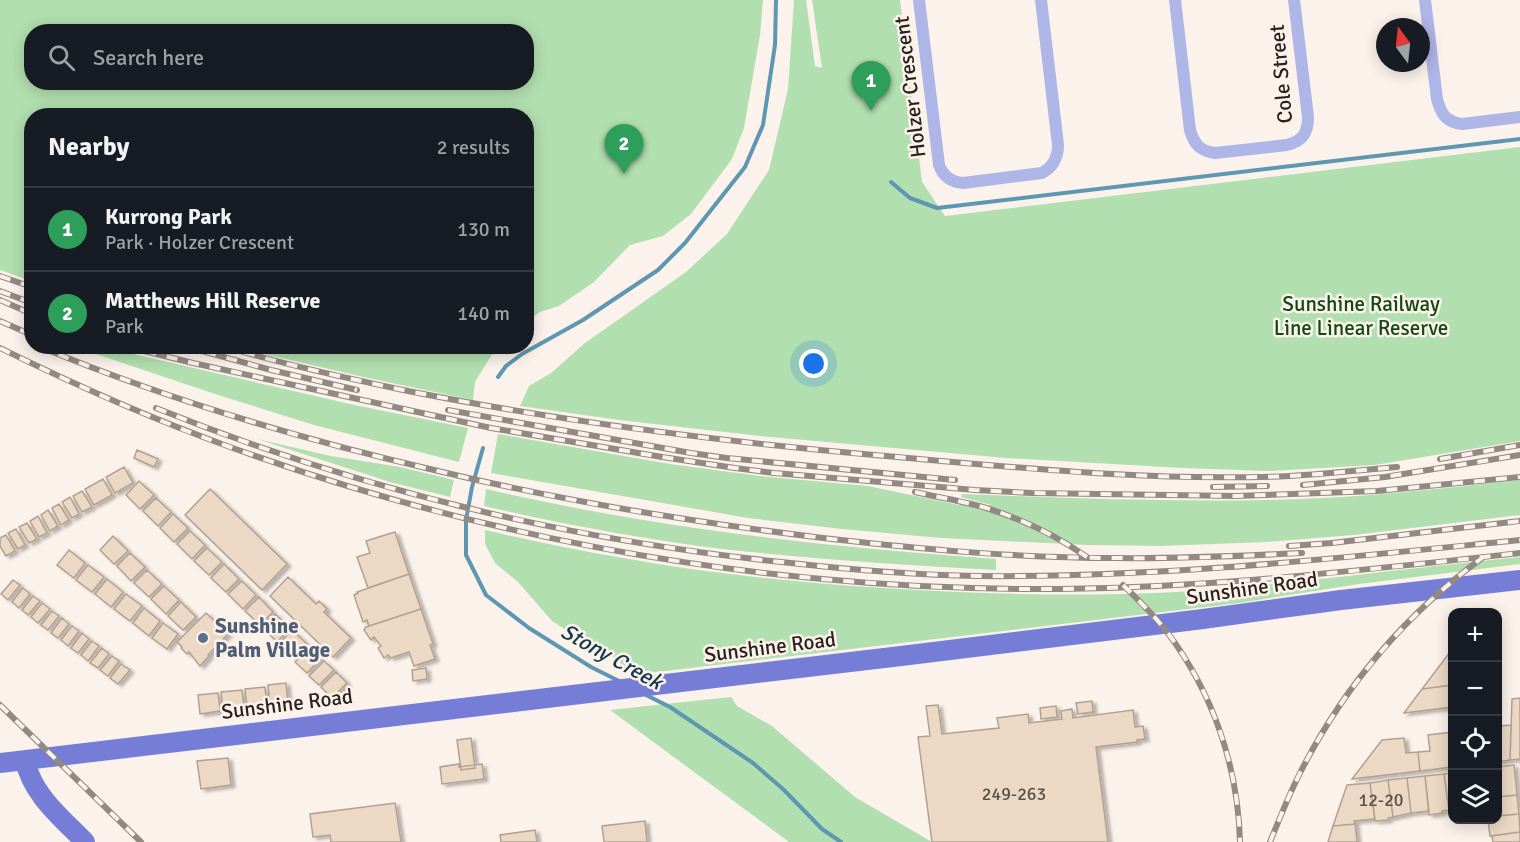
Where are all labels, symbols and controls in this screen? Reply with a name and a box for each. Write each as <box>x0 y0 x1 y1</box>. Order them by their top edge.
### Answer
street label: Holzer Crescent <box>888 15 932 159</box>
north arrow <box>1376 18 1430 72</box>
street label: Cole Street <box>1264 23 1298 125</box>
search box <box>24 24 534 90</box>
icon: search <box>45 41 78 74</box>
text: Search here <box>93 44 204 71</box>
pin: 1 <box>852 62 890 111</box>
pin: 2 <box>604 124 644 174</box>
text: Nearby <box>48 131 129 163</box>
text: 2 results <box>437 135 510 160</box>
text: Kurrong Park <box>105 203 232 230</box>
text: 1 <box>62 217 73 242</box>
text: 130 m <box>457 217 510 242</box>
text: Park · Holzer Crescent <box>105 230 294 255</box>
text: Matthews Hill Reserve <box>105 287 321 314</box>
park label: Sunshine Railway Line Linear Reserve <box>1274 291 1448 341</box>
text: 2 <box>62 301 73 326</box>
text: 140 m <box>457 301 510 326</box>
text: Park <box>105 314 143 339</box>
your location <box>799 349 828 378</box>
street label: Sunshine Road <box>1185 566 1319 610</box>
map controls <box>1448 608 1502 824</box>
button: + <box>1448 608 1502 662</box>
place label: Sunshine Palm Village <box>215 613 330 663</box>
water label: Stony Creek <box>556 617 669 696</box>
street label: Sunshine Road <box>703 626 837 668</box>
marker: Sunshine Palm Village <box>196 631 210 645</box>
button: − <box>1448 662 1502 716</box>
street label: Sunshine Road <box>220 683 354 725</box>
button: locate <box>1448 716 1502 770</box>
button: layers <box>1448 770 1502 824</box>
house number: 249-263 <box>982 783 1046 805</box>
house number: 12-20 <box>1358 789 1404 811</box>

